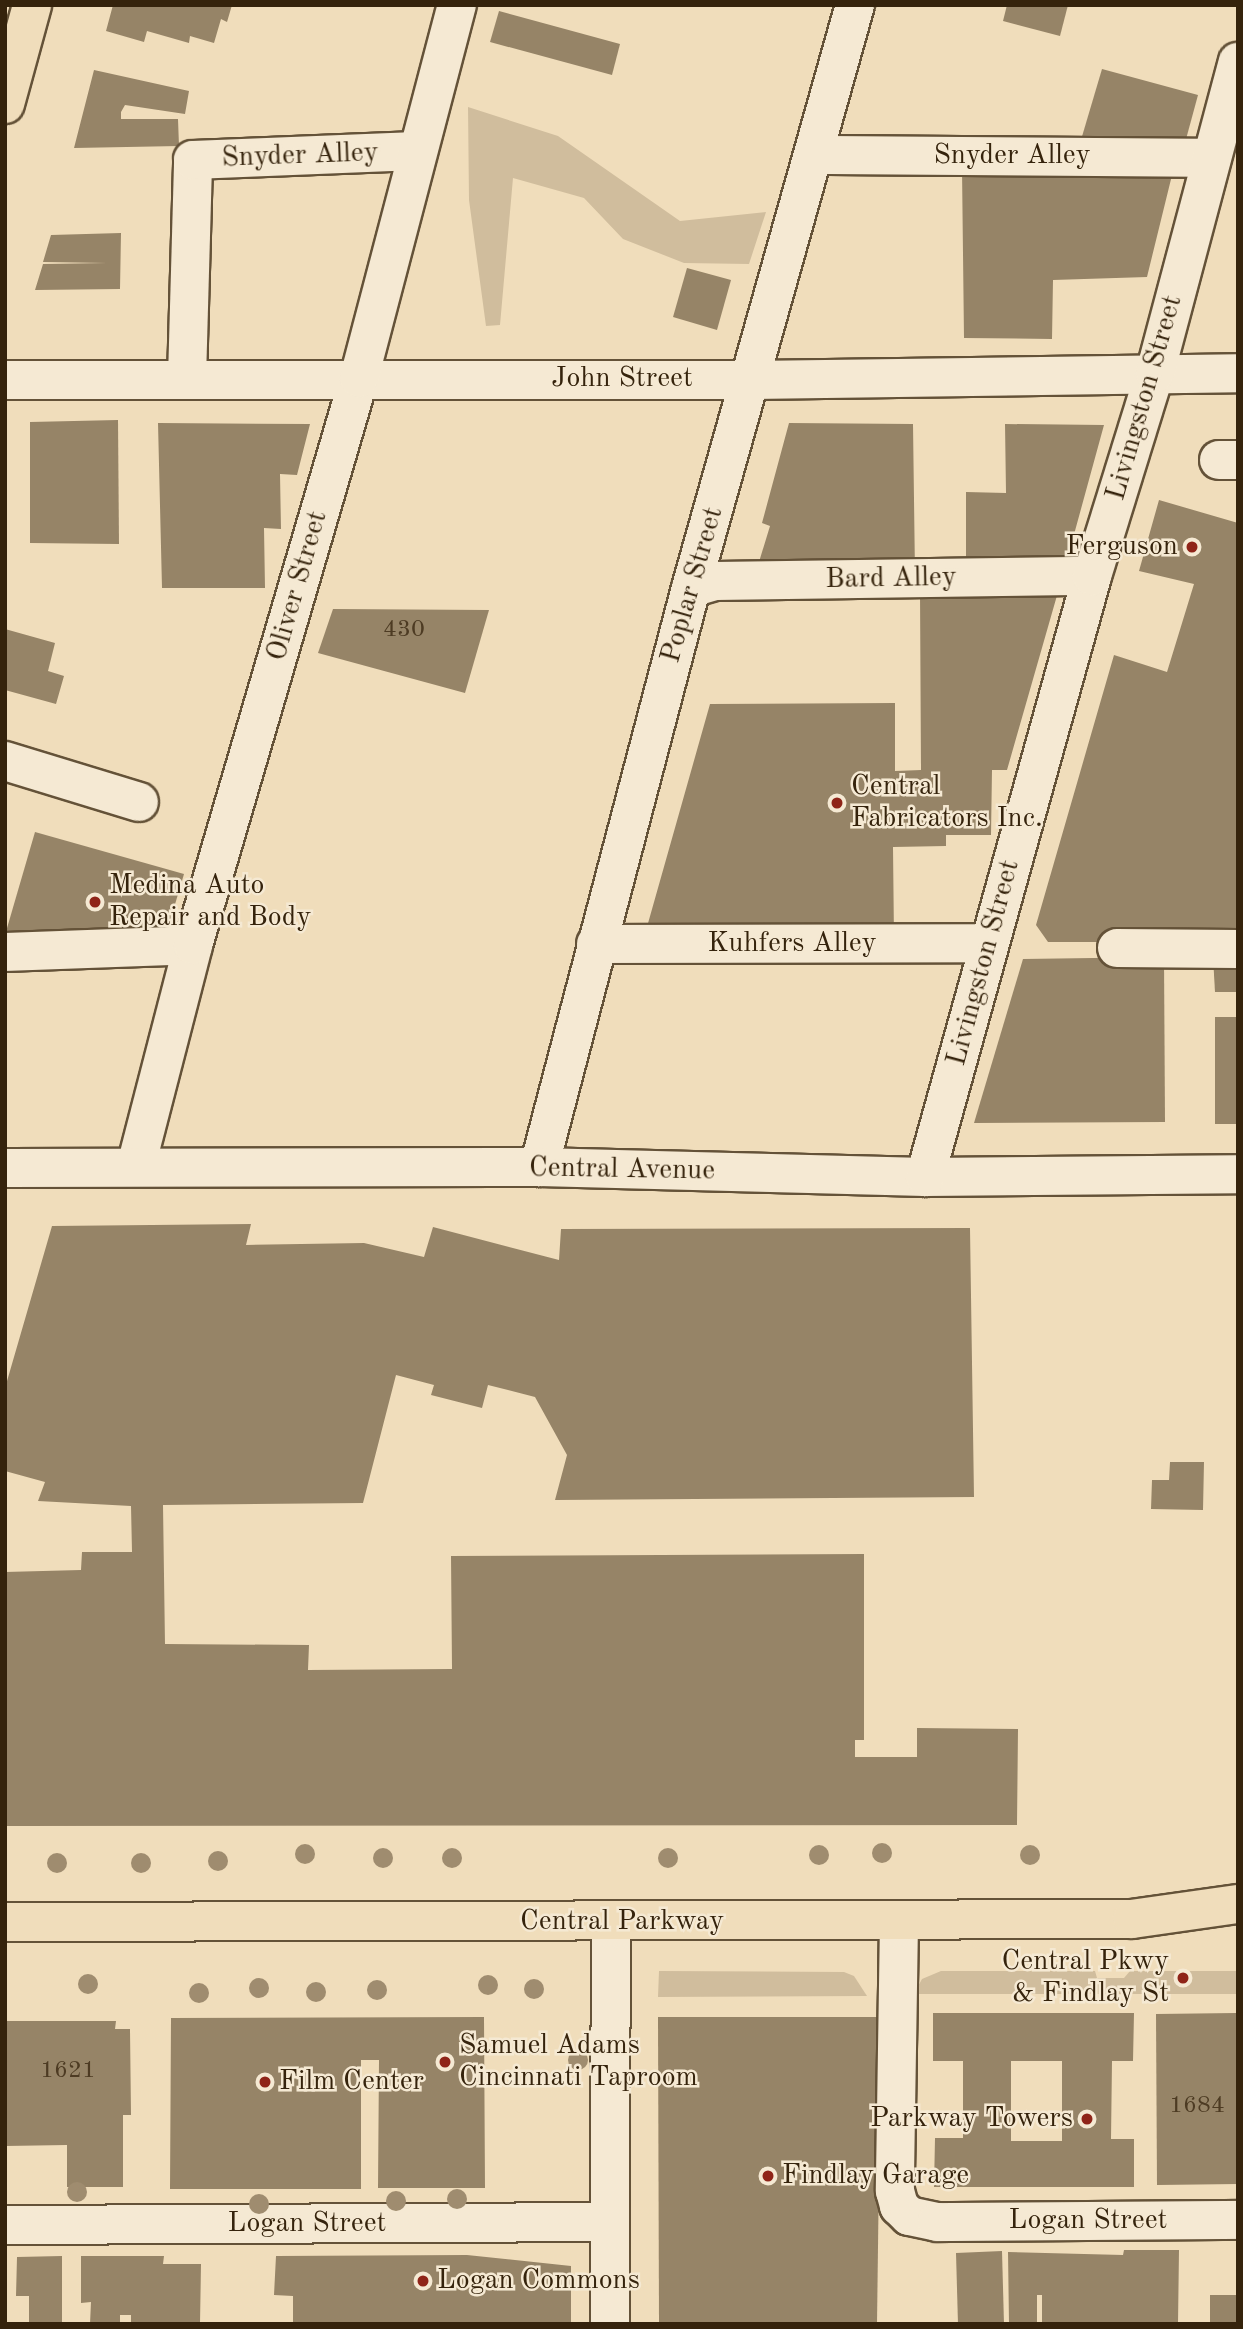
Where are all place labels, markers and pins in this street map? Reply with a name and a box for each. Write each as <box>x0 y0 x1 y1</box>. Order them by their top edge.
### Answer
place label: Ferguson <box>1065 530 1178 564</box>
marker: Ferguson <box>1184 539 1200 555</box>
place label: Central Fabricators Inc. <box>851 770 1043 836</box>
marker: Central Fabricators Inc. <box>829 795 845 811</box>
place label: Medina Auto Repair and Body <box>109 869 311 935</box>
marker: Medina Auto Repair and Body <box>87 894 103 910</box>
place label: Central Pkwy & Findlay St <box>1002 1945 1169 2011</box>
marker: Central Pkwy & Findlay St <box>1175 1970 1191 1986</box>
place label: Samuel Adams Cincinnati Taproom <box>459 2029 698 2095</box>
marker: Samuel Adams Cincinnati Taproom <box>437 2054 453 2070</box>
place label: Film Center <box>279 2065 424 2099</box>
marker: Film Center <box>257 2074 273 2090</box>
place label: Parkway Towers <box>870 2102 1073 2136</box>
marker: Parkway Towers <box>1079 2111 1095 2127</box>
place label: Findlay Garage <box>782 2159 969 2193</box>
marker: Findlay Garage <box>760 2168 776 2184</box>
place label: Logan Commons <box>437 2264 640 2298</box>
marker: Logan Commons <box>415 2273 431 2289</box>

